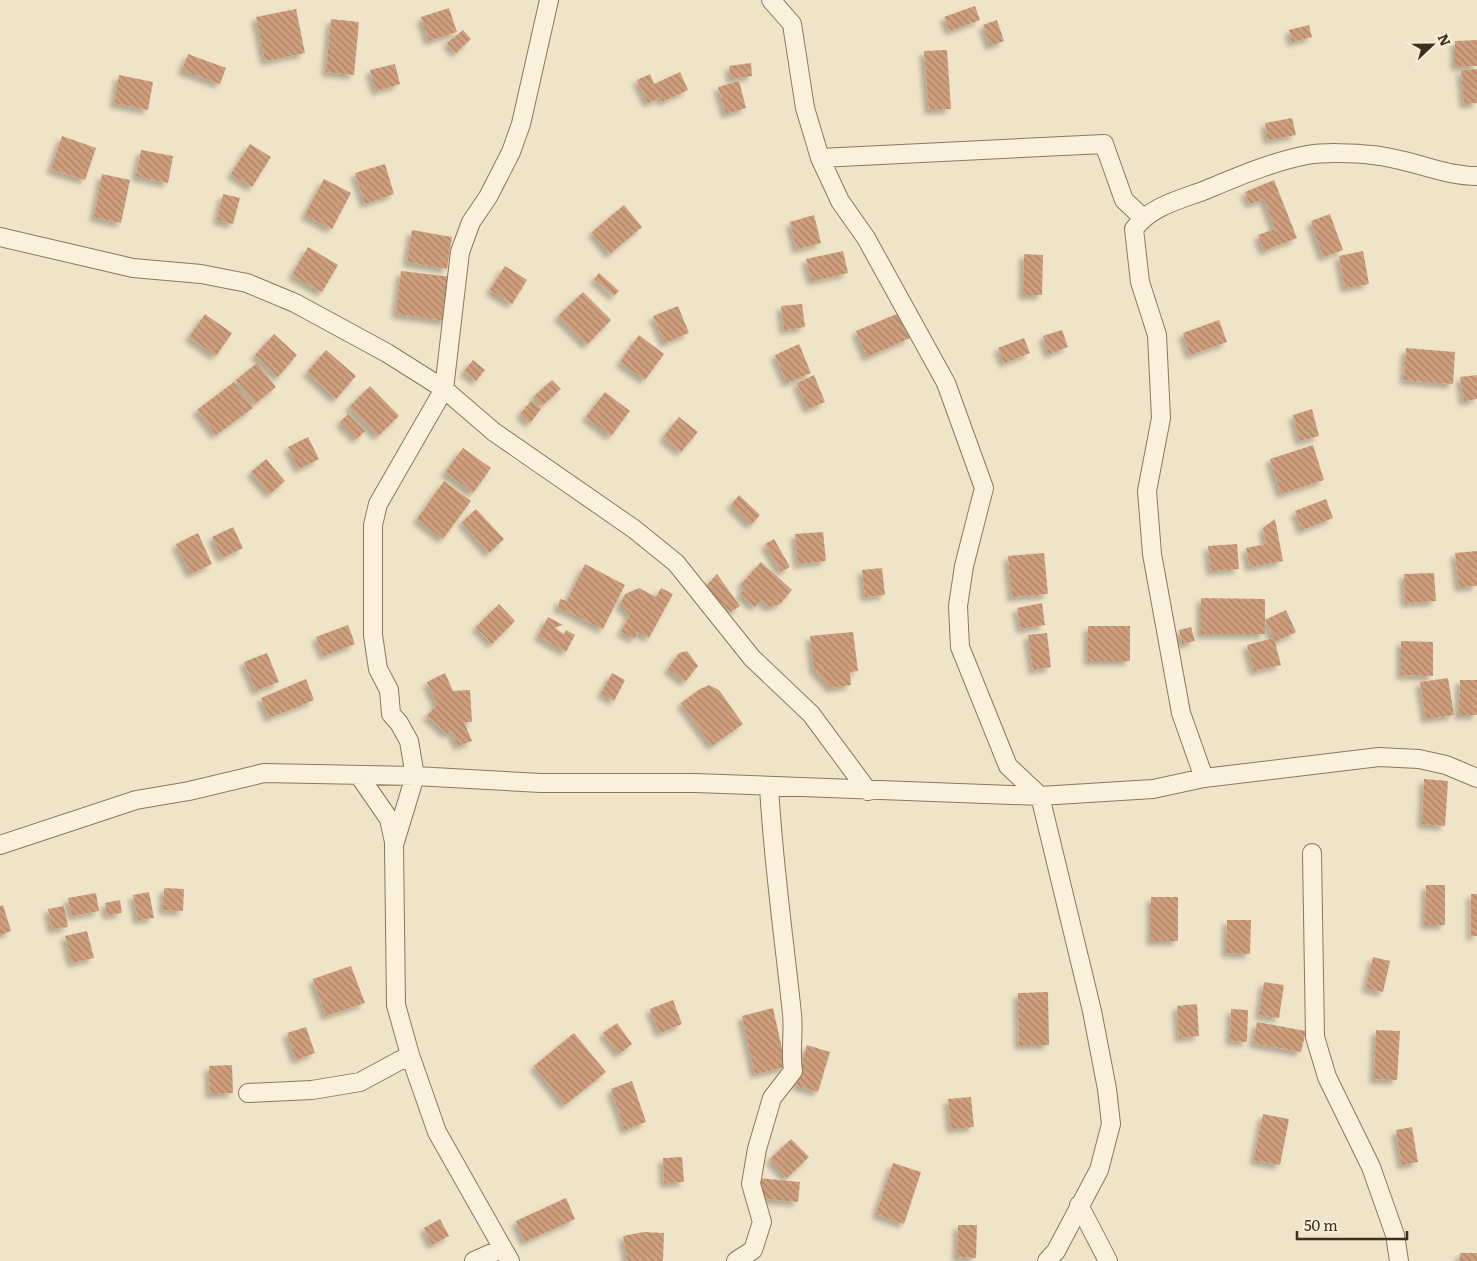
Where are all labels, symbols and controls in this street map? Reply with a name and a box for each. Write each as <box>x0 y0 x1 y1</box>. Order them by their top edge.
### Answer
north arrow <box>1407 20 1457 70</box>
text: N <box>1434 31 1457 49</box>
scale bar <box>1297 1208 1407 1240</box>
text: 50 m <box>1304 1213 1338 1236</box>

